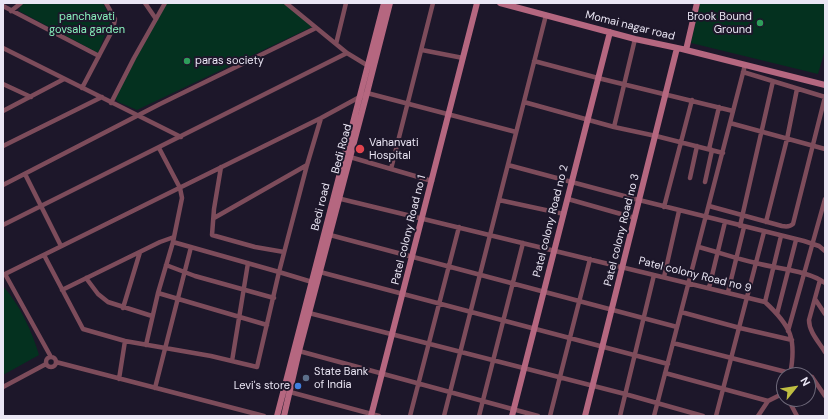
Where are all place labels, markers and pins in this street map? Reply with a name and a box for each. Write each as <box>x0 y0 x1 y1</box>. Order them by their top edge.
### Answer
place label: Brook Bound Ground <box>687 10 752 36</box>
marker: Brook Bound Ground <box>755 18 765 28</box>
place label: paras society <box>195 54 264 68</box>
marker: paras society <box>182 56 192 66</box>
place label: Vahanvati Hospital <box>369 136 419 162</box>
marker: Vahanvati Hospital <box>354 143 366 155</box>
place label: State Bank of India <box>314 365 368 391</box>
marker: State Bank of India <box>301 373 311 383</box>
place label: Levi's store <box>234 379 290 393</box>
marker: Levi's store <box>293 381 303 391</box>

